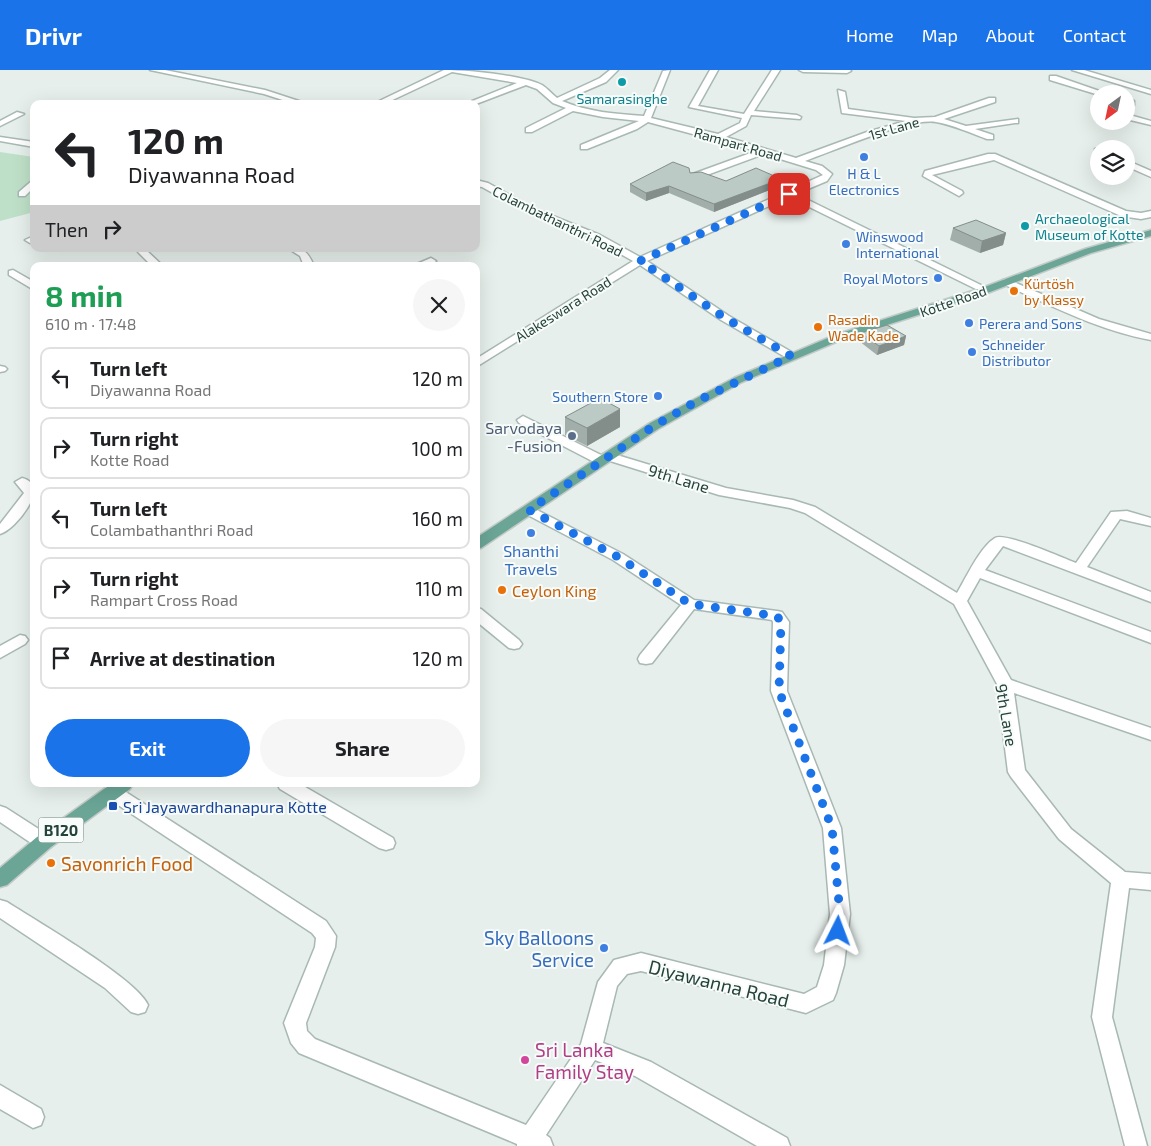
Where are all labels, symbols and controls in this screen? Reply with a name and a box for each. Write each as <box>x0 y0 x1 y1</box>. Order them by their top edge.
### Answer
text: Drivr <box>25 21 82 50</box>
text: Home <box>846 24 894 46</box>
text: Map <box>922 24 958 46</box>
text: About <box>986 24 1035 46</box>
text: Contact <box>1063 24 1126 46</box>
marker: Samarasinghe <box>616 76 628 88</box>
north arrow <box>1090 85 1135 130</box>
map controls <box>1090 85 1135 185</box>
place label: Samarasinghe <box>577 90 667 107</box>
street label: 1st Lane <box>867 113 921 143</box>
text: 120 m <box>128 119 224 161</box>
icon: left <box>45 120 110 185</box>
street label: Rampart Road <box>692 123 784 165</box>
button: layers <box>1090 140 1135 185</box>
marker: H & L Electronics <box>858 151 870 163</box>
text: Diyawanna Road <box>128 161 295 187</box>
place label: H & L Electronics <box>829 165 899 198</box>
pin <box>768 173 810 215</box>
icon: arrive <box>775 180 803 208</box>
street label: Colambathanthri Road <box>490 182 626 260</box>
place label: Archaeological Museum of Kotte <box>1035 210 1144 243</box>
icon: right <box>98 215 126 243</box>
text: Then <box>45 218 88 241</box>
marker: Archaeological Museum of Kotte <box>1019 220 1031 232</box>
place label: Winswood International <box>856 228 940 261</box>
marker: Winswood International <box>840 238 852 250</box>
place label: Royal Motors <box>843 270 928 287</box>
marker: Royal Motors <box>932 272 944 284</box>
street label: Alakeswara Road <box>512 273 614 345</box>
place label: Kürtösh by Klassy <box>1024 275 1084 308</box>
text: 8 min <box>45 277 123 313</box>
button: close <box>413 279 465 331</box>
street label: Kotte Road <box>917 282 989 320</box>
marker: Kürtösh by Klassy <box>1008 285 1020 297</box>
place label: Rasadin Wade Kade <box>828 311 899 344</box>
text: 610 m · 17:48 <box>45 314 137 333</box>
place label: Perera and Sons <box>979 315 1082 332</box>
marker: Perera and Sons <box>963 317 975 329</box>
marker: Rasadin Wade Kade <box>812 321 824 333</box>
place label: Schneider Distributor <box>982 336 1052 369</box>
marker: Schneider Distributor <box>966 346 978 358</box>
text: Turn left <box>90 357 167 380</box>
icon: left <box>47 364 75 392</box>
text: 120 m <box>412 367 463 390</box>
text: Diyawanna Road <box>90 380 211 399</box>
place label: Southern Store <box>552 388 648 405</box>
marker: Southern Store <box>652 390 664 402</box>
place label: Sarvodaya -Fusion <box>485 418 562 455</box>
text: Turn right <box>90 427 178 450</box>
marker: Sarvodaya -Fusion <box>566 430 578 442</box>
icon: right <box>47 434 75 462</box>
text: 100 m <box>412 437 463 460</box>
text: Kotte Road <box>90 450 170 469</box>
street label: 9th Lane <box>646 460 712 496</box>
text: Turn left <box>90 497 167 520</box>
icon: left <box>47 504 75 532</box>
text: 160 m <box>412 507 463 530</box>
text: Colambathanthri Road <box>90 520 253 539</box>
marker: Shanthi Travels <box>525 527 537 539</box>
place label: Shanthi Travels <box>503 541 559 578</box>
text: Turn right <box>90 567 178 590</box>
icon: right <box>47 574 75 602</box>
text: 110 m <box>416 577 463 600</box>
place label: Ceylon King <box>512 581 597 600</box>
marker: Ceylon King <box>496 584 508 596</box>
text: Rampart Cross Road <box>90 590 238 609</box>
icon: arrive <box>47 644 75 672</box>
text: Arrive at destination <box>90 647 275 670</box>
text: 120 m <box>412 647 463 670</box>
street label: 9th Lane <box>992 682 1022 748</box>
button: Exit <box>45 719 250 777</box>
button: Share <box>260 719 465 777</box>
place label: Sri Jayawardhanapura Kotte <box>123 797 327 816</box>
marker: Sri Jayawardhanapura Kotte <box>107 800 119 812</box>
road number: B120 <box>38 818 84 842</box>
place label: Savonrich Food <box>61 852 193 875</box>
marker: Savonrich Food <box>45 857 57 869</box>
position arrow <box>811 904 863 956</box>
place label: Sky Balloons Service <box>484 926 594 971</box>
marker: Sky Balloons Service <box>598 942 610 954</box>
street label: Diyawanna Road <box>646 954 792 1012</box>
place label: Sri Lanka Family Stay <box>535 1038 634 1083</box>
marker: Sri Lanka Family Stay <box>519 1054 531 1066</box>

